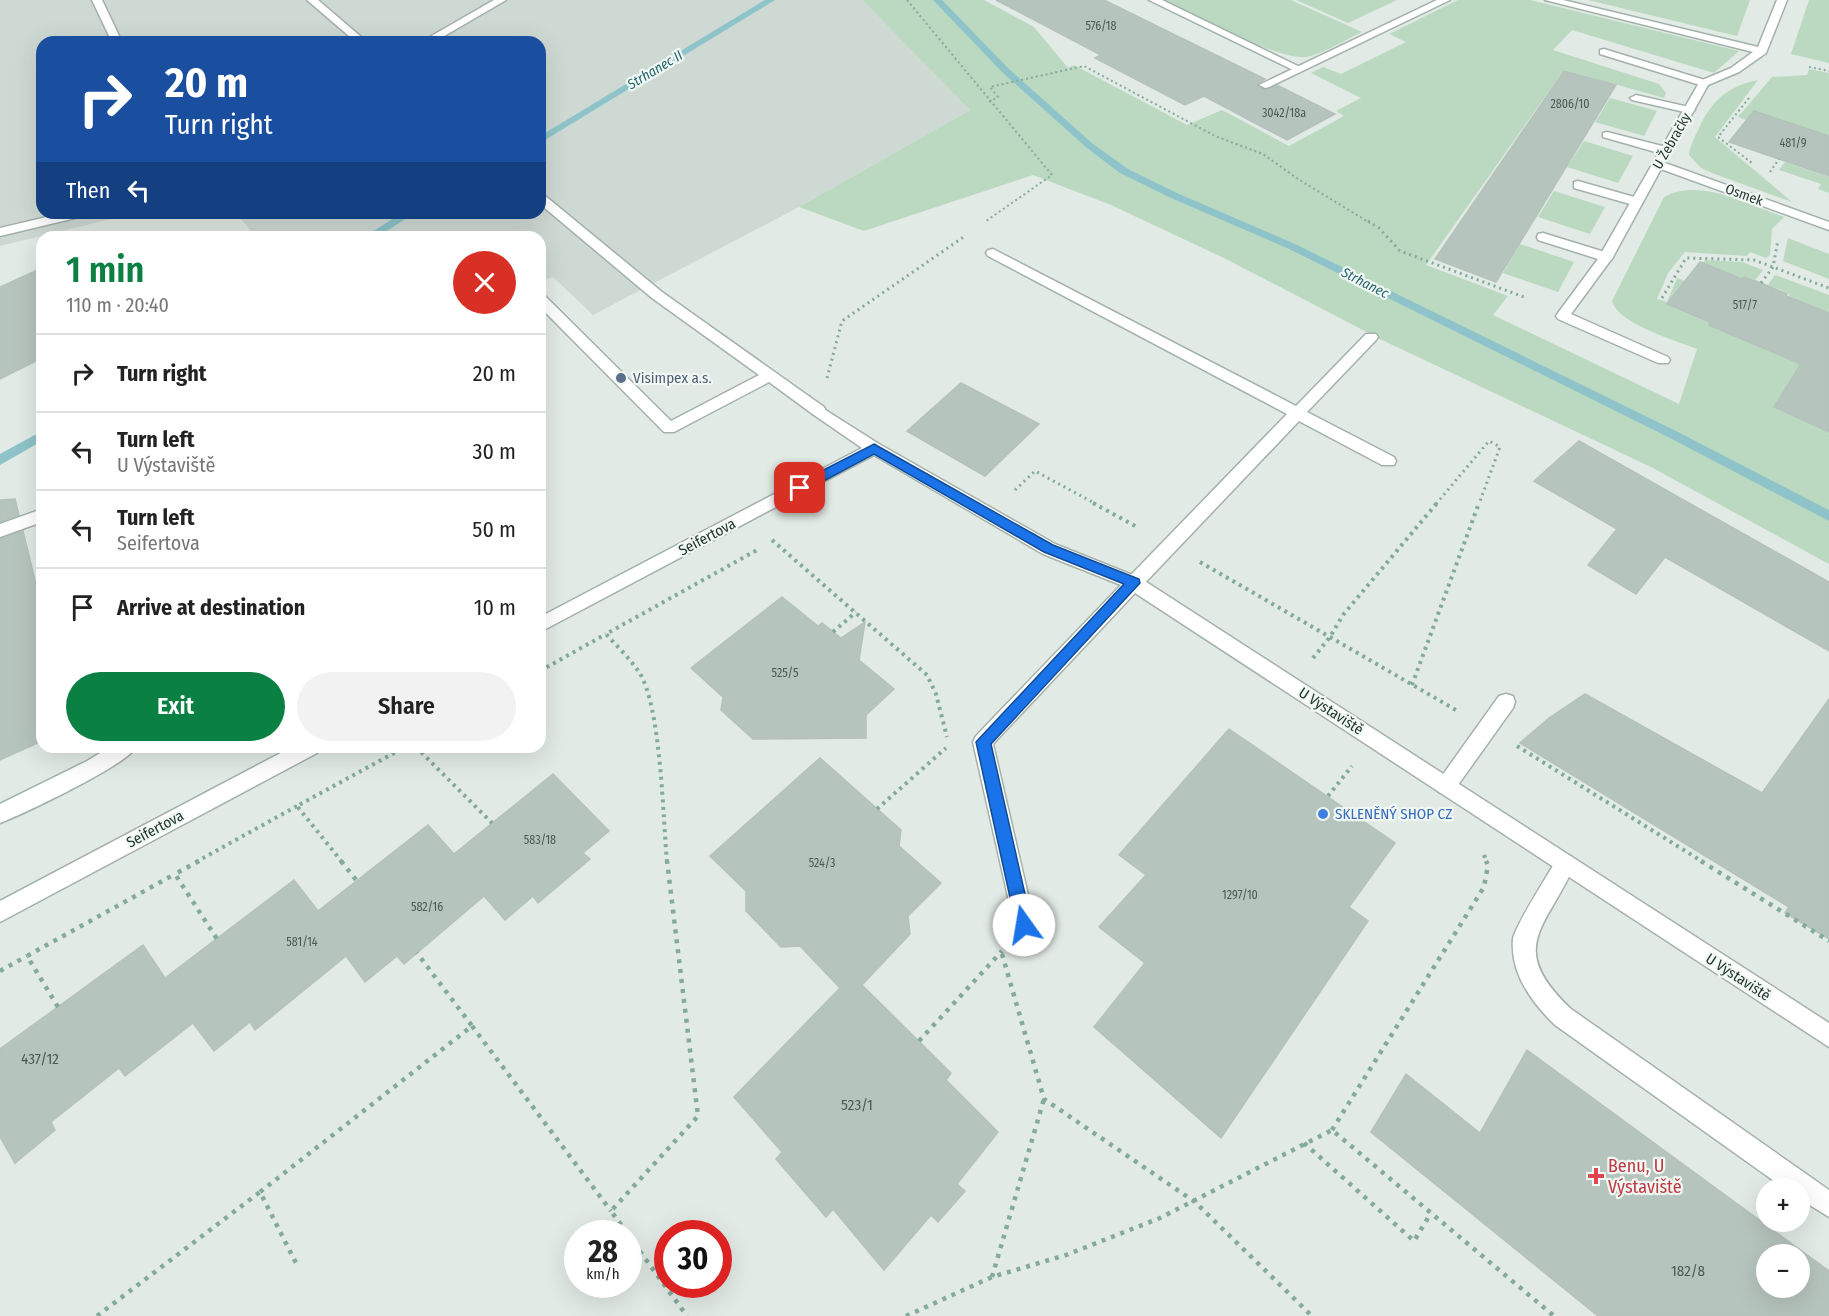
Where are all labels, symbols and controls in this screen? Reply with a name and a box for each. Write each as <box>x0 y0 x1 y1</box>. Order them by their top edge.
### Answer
house number: 576/18 <box>1085 19 1117 33</box>
water label: Strhanec II <box>623 47 686 94</box>
text: 20 m <box>165 58 248 108</box>
icon: right <box>66 60 144 138</box>
house number: 2806/10 <box>1550 97 1590 111</box>
house number: 3042/18a <box>1262 106 1306 120</box>
text: Turn right <box>165 109 273 141</box>
street label: U Žebračky <box>1648 109 1695 172</box>
house number: 481/9 <box>1779 136 1807 150</box>
icon: left <box>122 174 155 207</box>
text: Then <box>66 177 110 204</box>
street label: Osmek <box>1723 180 1766 210</box>
text: 1 min <box>66 248 144 292</box>
button: close <box>453 251 516 314</box>
water label: Strhanec <box>1338 263 1392 303</box>
text: 110 m · 20:40 <box>66 293 169 317</box>
house number: 517/7 <box>1733 298 1757 312</box>
icon: right <box>66 357 99 390</box>
text: Turn right <box>117 360 206 387</box>
text: 20 m <box>473 360 516 387</box>
place label: Visimpex a.s. <box>633 369 712 387</box>
marker: Visimpex a.s. <box>614 371 628 385</box>
text: Turn left <box>117 426 195 453</box>
icon: left <box>66 435 99 468</box>
text: 30 m <box>473 438 516 465</box>
text: U Výstaviště <box>117 453 215 477</box>
pin <box>774 462 825 513</box>
icon: arrive <box>783 471 816 504</box>
text: Turn left <box>117 504 195 531</box>
icon: left <box>66 513 99 546</box>
street label: Seifertova <box>675 514 739 560</box>
text: 50 m <box>472 516 516 543</box>
text: Seifertova <box>117 531 200 555</box>
icon: arrive <box>66 591 99 624</box>
text: Arrive at destination <box>117 594 305 621</box>
text: 10 m <box>474 594 516 621</box>
house number: 525/5 <box>772 666 799 680</box>
button: Exit <box>66 672 285 741</box>
button: Share <box>297 672 516 741</box>
street label: U Výstaviště <box>1295 683 1367 739</box>
place label: SKLENĚNÝ SHOP CZ <box>1335 805 1452 823</box>
street label: Seifertova <box>123 806 187 852</box>
marker: SKLENĚNÝ SHOP CZ <box>1316 807 1330 821</box>
house number: 583/18 <box>524 833 556 847</box>
house number: 524/3 <box>809 856 835 870</box>
house number: 1297/10 <box>1222 888 1258 902</box>
position arrow <box>992 893 1056 957</box>
house number: 582/16 <box>411 900 443 914</box>
house number: 581/14 <box>286 935 318 949</box>
street label: U Výstaviště <box>1702 949 1774 1005</box>
house number: 437/12 <box>21 1050 59 1068</box>
house number: 523/1 <box>841 1096 873 1114</box>
place label: Benu, U Výstaviště <box>1608 1155 1682 1198</box>
marker: Benu, U Výstaviště <box>1589 1169 1603 1183</box>
map controls <box>1756 1178 1810 1298</box>
button: + <box>1756 1178 1810 1232</box>
speed limit sign: 30 <box>654 1220 732 1298</box>
text: 28 <box>588 1234 618 1270</box>
button: − <box>1756 1244 1810 1298</box>
house number: 182/8 <box>1671 1262 1705 1280</box>
text: km/h <box>586 1265 620 1283</box>

